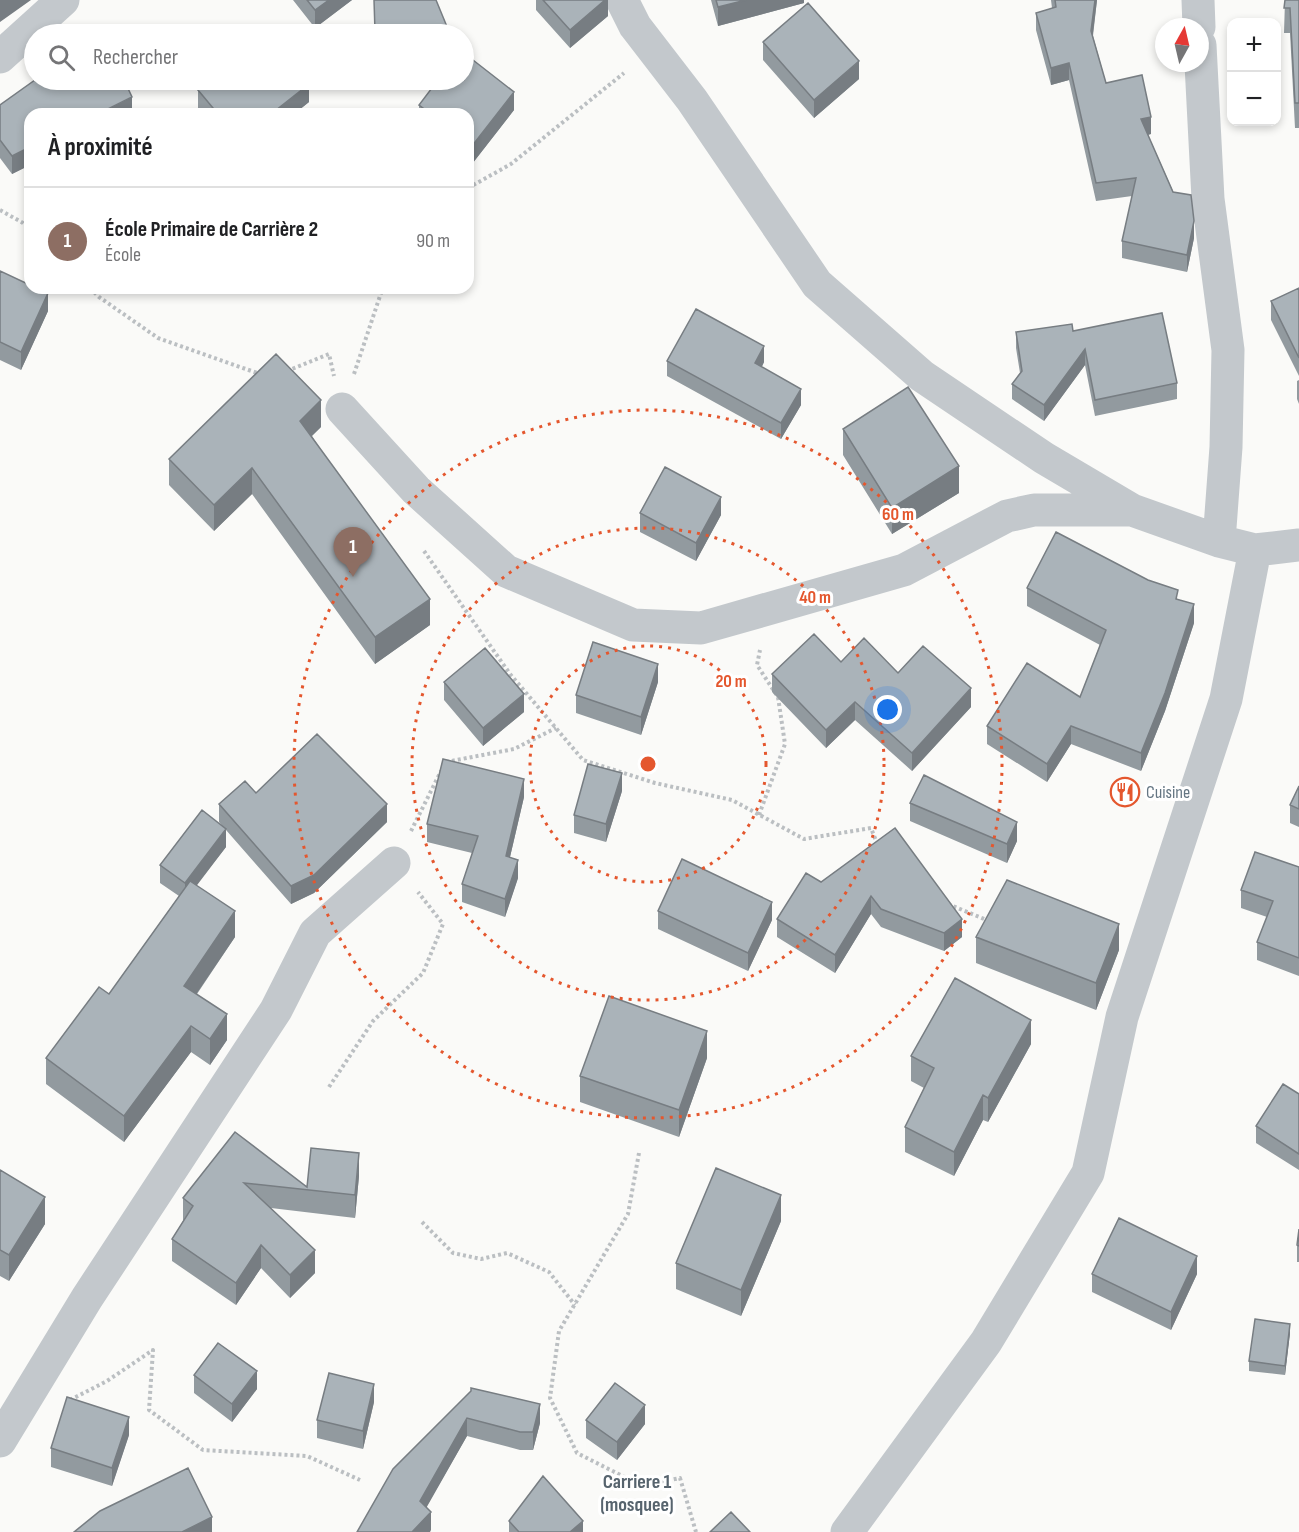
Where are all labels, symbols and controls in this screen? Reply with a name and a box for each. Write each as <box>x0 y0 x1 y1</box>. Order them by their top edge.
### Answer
north arrow <box>1155 18 1209 72</box>
map controls <box>1227 18 1281 126</box>
button: + <box>1227 18 1281 72</box>
search box <box>24 24 474 90</box>
icon: search <box>45 41 78 74</box>
text: Rechercher <box>93 44 178 71</box>
button: − <box>1227 72 1281 126</box>
text: À proximité <box>48 132 153 163</box>
text: École Primaire de Carrière 2 <box>105 216 318 243</box>
text: 1 <box>64 229 71 253</box>
text: 90 m <box>416 229 450 253</box>
text: École <box>105 243 141 267</box>
text: 60 m <box>882 504 914 525</box>
pin: 1 <box>334 528 372 577</box>
text: 40 m <box>799 587 831 608</box>
text: 20 m <box>715 671 747 692</box>
your location <box>873 695 902 724</box>
centre of rings <box>638 754 658 774</box>
restaurant icon: Cuisine <box>1109 776 1141 808</box>
place label: Cuisine <box>1146 782 1190 803</box>
district label: Carriere 1 (mosquee) <box>600 1470 674 1517</box>

